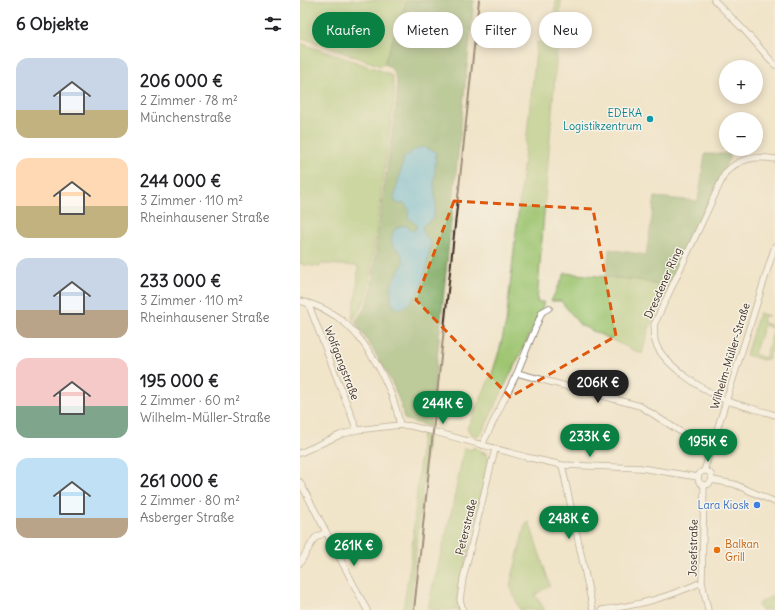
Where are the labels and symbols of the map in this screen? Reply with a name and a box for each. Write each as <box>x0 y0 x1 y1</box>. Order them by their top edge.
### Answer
place label: EDEKA Logistikzentrum <box>563 106 642 133</box>
marker: EDEKA Logistikzentrum <box>645 114 655 124</box>
street label: Dresdener Ring <box>641 245 685 321</box>
street label: Wilhelm-Müller-Straße <box>707 301 753 411</box>
street label: Wolfgangstraße <box>322 324 363 402</box>
pin: 206K € <box>565 370 631 404</box>
pin: 244K € <box>410 391 476 425</box>
pin: 233K € <box>557 424 623 458</box>
pin: 195K € <box>675 429 741 463</box>
street label: Peterstraße <box>452 497 480 557</box>
place label: Lara Kiosk <box>697 498 749 512</box>
marker: Lara Kiosk <box>752 500 762 510</box>
pin: 248K € <box>536 506 602 540</box>
street label: Josefstraße <box>685 519 701 577</box>
pin: 261K € <box>321 533 387 567</box>
place label: Balkan Grill <box>725 537 759 564</box>
marker: Balkan Grill <box>712 545 722 555</box>

